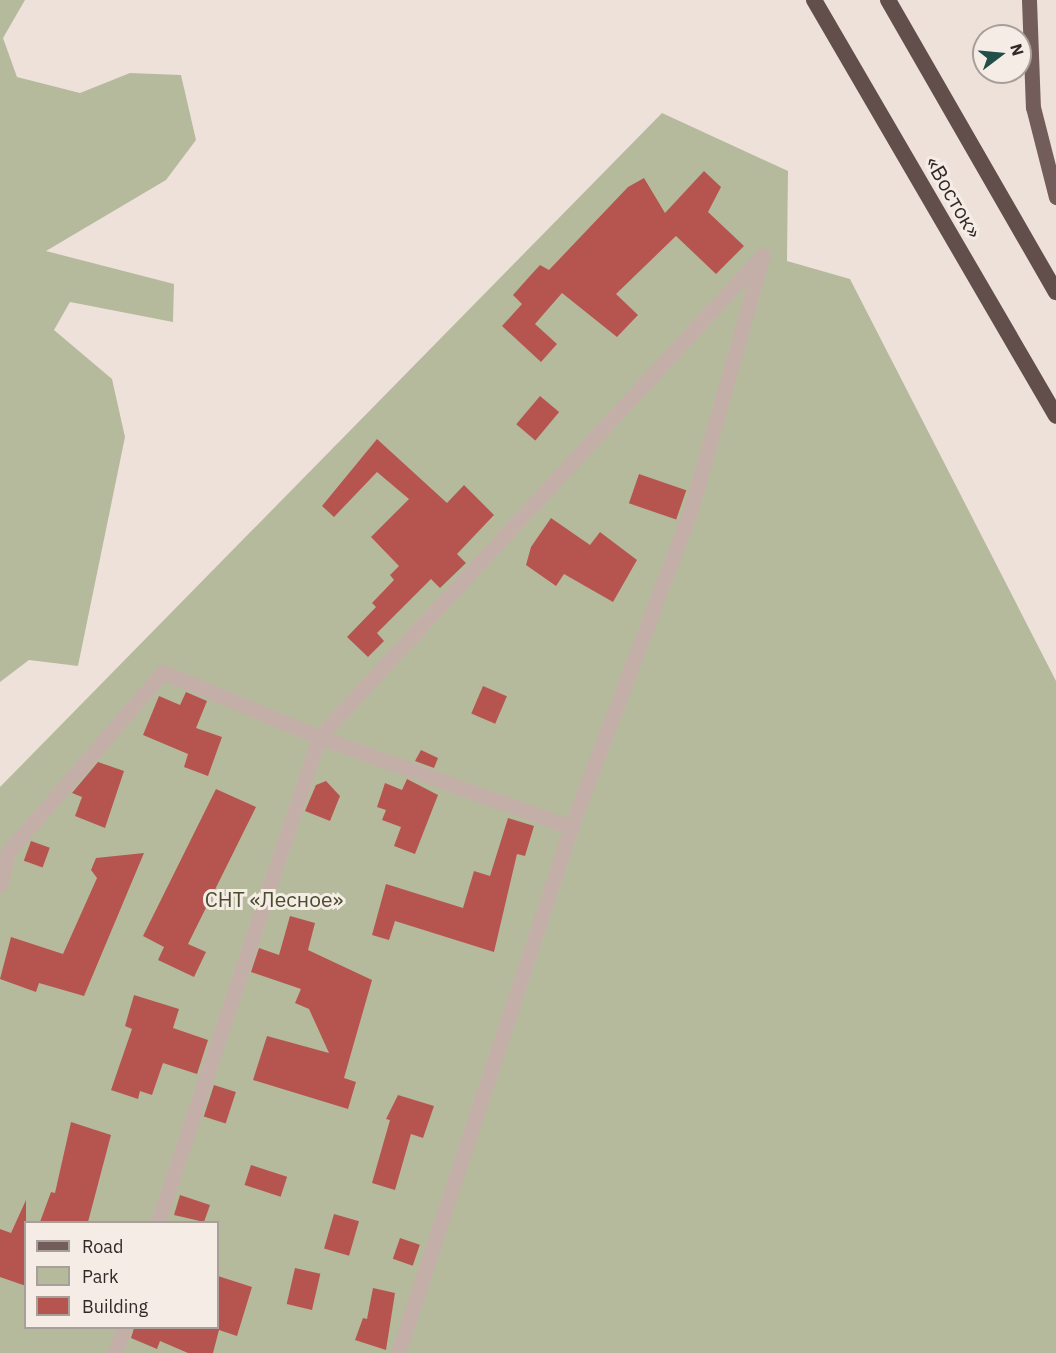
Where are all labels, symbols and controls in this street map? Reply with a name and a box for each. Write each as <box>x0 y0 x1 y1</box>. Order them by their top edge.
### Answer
north arrow <box>972 24 1032 84</box>
text: N <box>1006 41 1029 58</box>
street label: «Восток» <box>920 151 988 243</box>
park label: СНТ «Лесное» <box>205 886 343 912</box>
legend <box>24 1221 219 1329</box>
text: Road <box>82 1235 123 1258</box>
text: Park <box>82 1265 118 1288</box>
text: Building <box>82 1295 148 1318</box>

